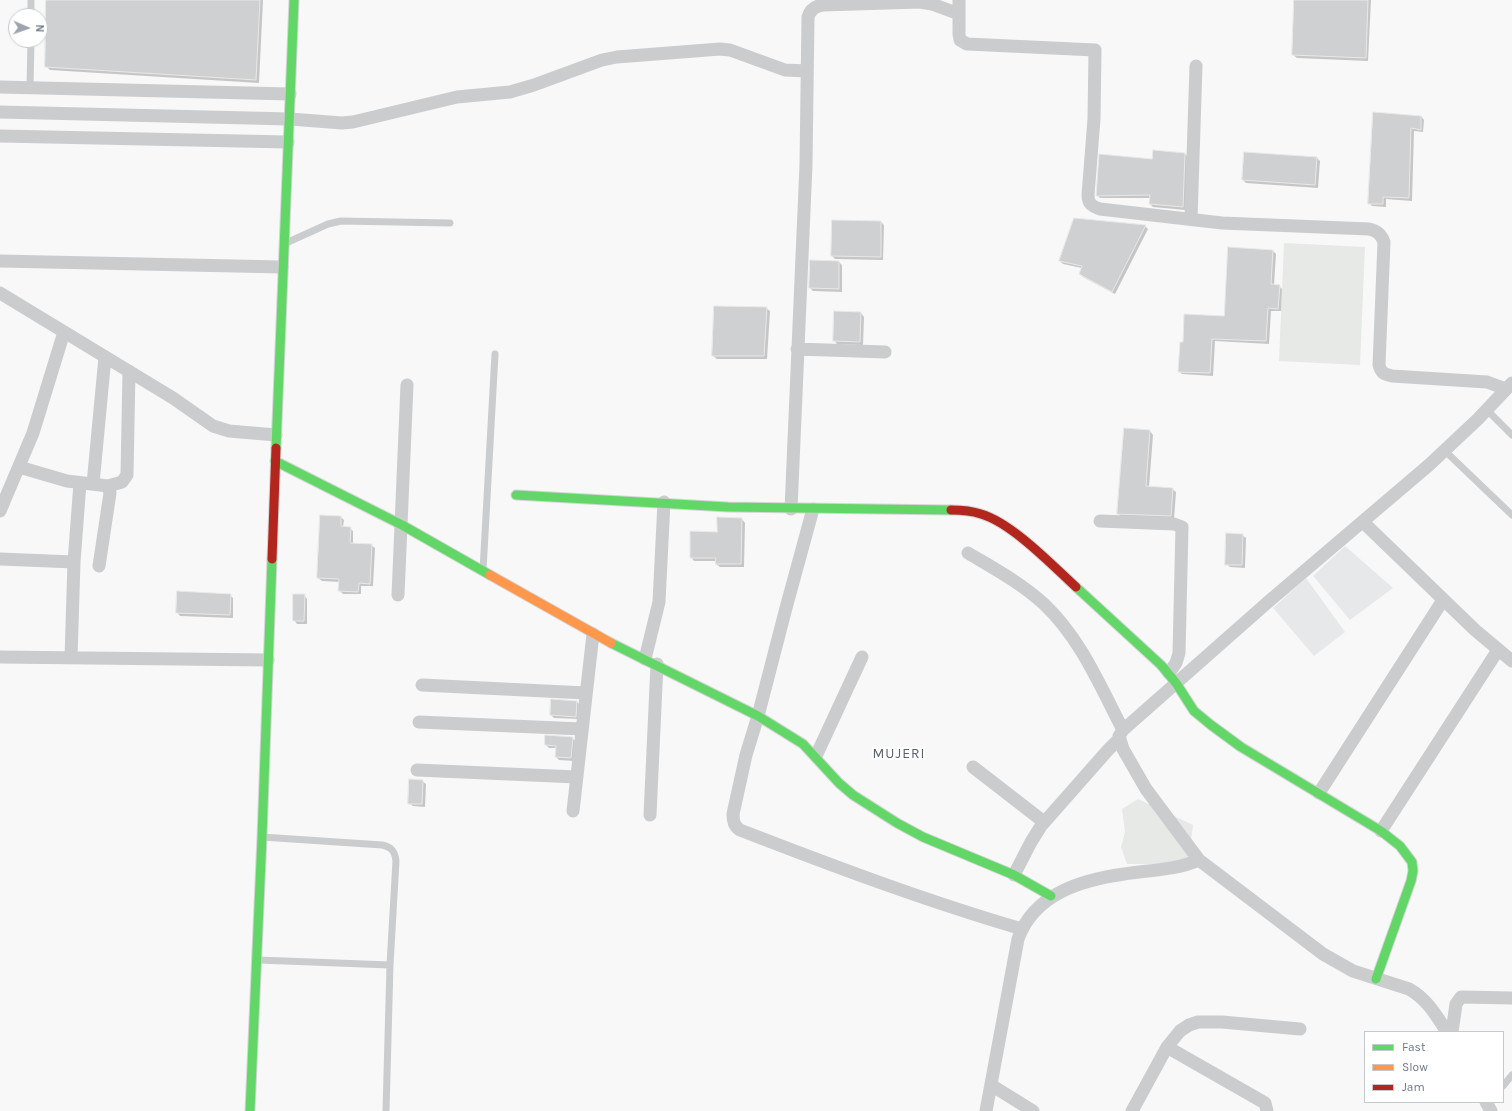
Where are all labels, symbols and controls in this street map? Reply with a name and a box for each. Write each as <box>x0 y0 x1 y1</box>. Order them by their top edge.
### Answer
north arrow <box>8 8 48 48</box>
text: N <box>33 24 46 33</box>
district label: MUJERI <box>872 746 926 762</box>
legend <box>1364 1031 1504 1103</box>
text: Fast <box>1402 1040 1425 1054</box>
text: Slow <box>1402 1060 1428 1074</box>
text: Jam <box>1402 1080 1425 1094</box>

